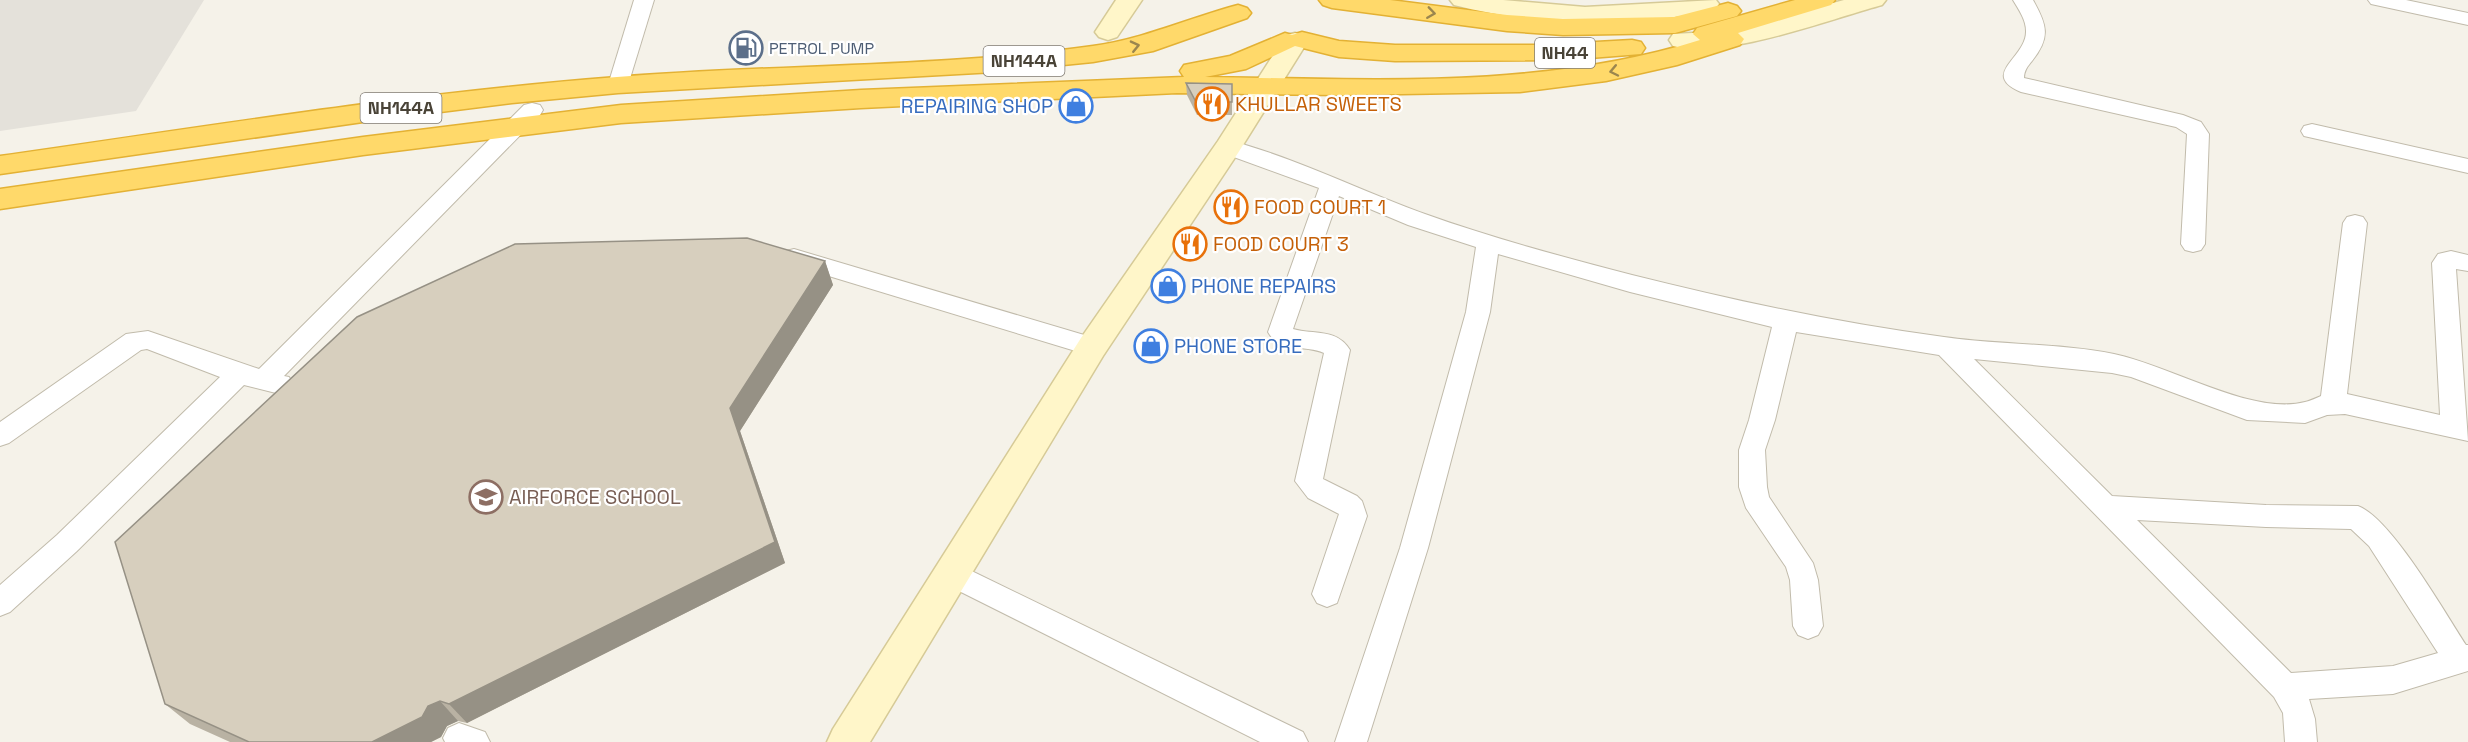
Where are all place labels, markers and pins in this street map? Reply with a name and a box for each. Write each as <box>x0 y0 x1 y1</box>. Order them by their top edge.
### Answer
fuel station icon: PETROL PUMP <box>728 30 764 66</box>
place label: PETROL PUMP <box>769 38 874 59</box>
restaurant icon: KHULLAR SWEETS <box>1194 86 1230 122</box>
shop icon: REPAIRING SHOP <box>1058 88 1094 124</box>
place label: KHULLAR SWEETS <box>1235 91 1402 117</box>
place label: REPAIRING SHOP <box>901 93 1053 119</box>
restaurant icon: FOOD COURT 1 <box>1213 189 1249 225</box>
place label: FOOD COURT 1 <box>1254 194 1386 220</box>
restaurant icon: FOOD COURT 3 <box>1172 226 1208 262</box>
place label: FOOD COURT 3 <box>1213 231 1349 257</box>
shop icon: PHONE REPAIRS <box>1150 268 1186 304</box>
place label: PHONE REPAIRS <box>1191 273 1336 299</box>
shop icon: PHONE STORE <box>1133 328 1169 364</box>
place label: PHONE STORE <box>1174 333 1302 359</box>
school or university icon: AIRFORCE SCHOOL <box>468 479 504 515</box>
place label: AIRFORCE SCHOOL <box>509 484 681 510</box>

